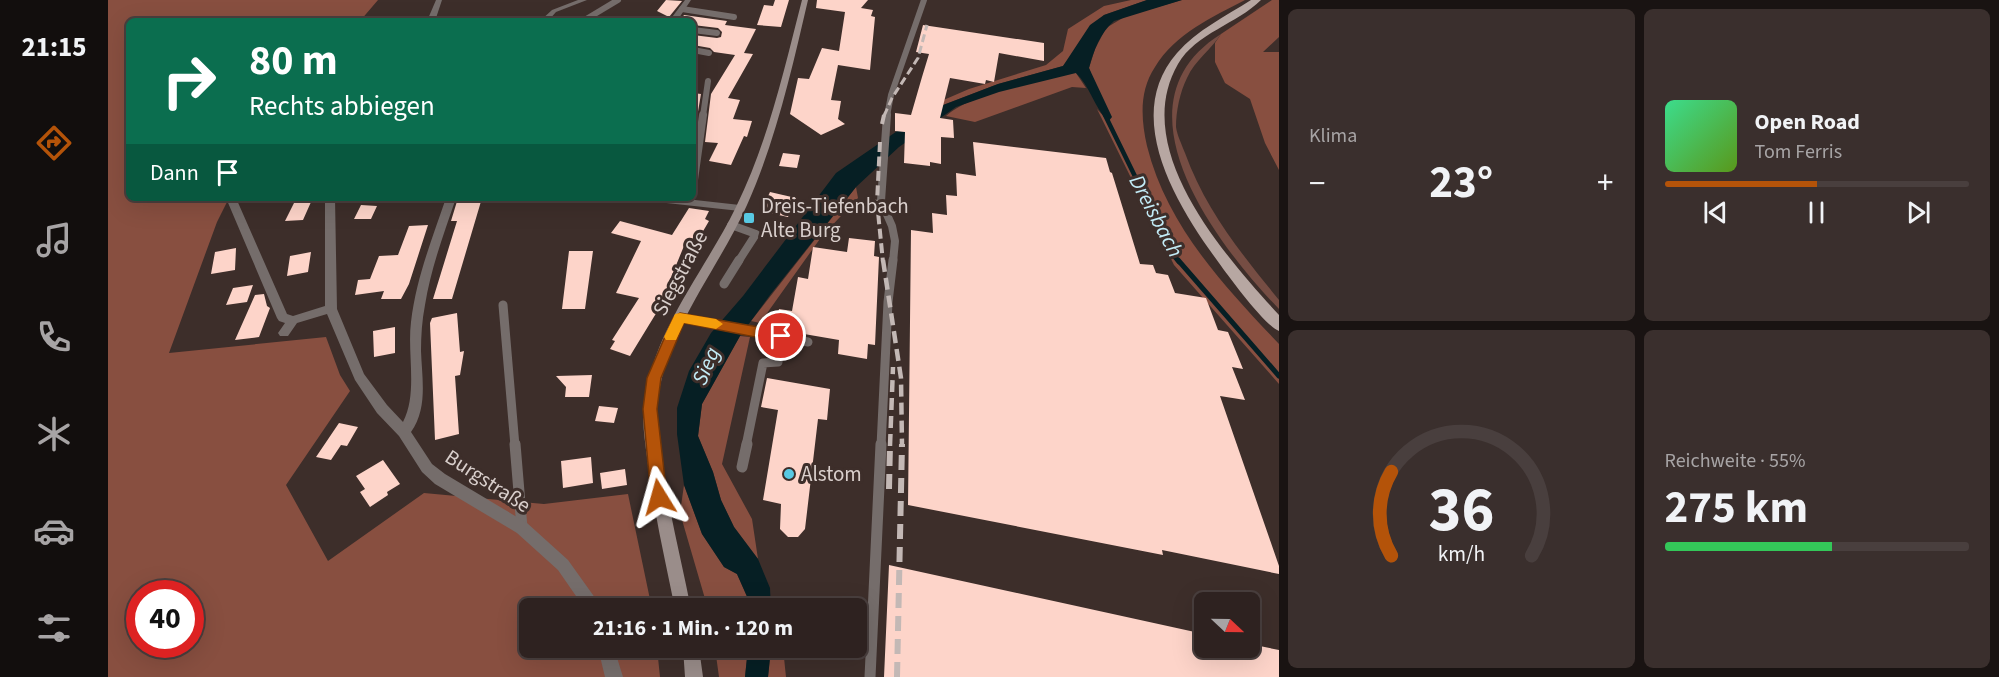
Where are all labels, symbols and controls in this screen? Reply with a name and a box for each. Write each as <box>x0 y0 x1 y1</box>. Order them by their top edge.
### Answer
text: 21:15 <box>21 28 87 67</box>
text: 80 m <box>249 31 338 91</box>
icon: right <box>150 42 228 120</box>
text: Rechts abbiegen <box>249 87 435 126</box>
text: Open Road <box>1755 106 1860 138</box>
icon: directions <box>33 122 75 164</box>
text: Klima <box>1309 122 1357 150</box>
text: Tom Ferris <box>1755 138 1842 166</box>
text: 23° <box>1429 151 1493 215</box>
icon: arrive <box>211 156 244 189</box>
text: Dann <box>150 157 199 189</box>
text: − <box>1309 160 1325 207</box>
text: + <box>1597 160 1613 207</box>
water label: Dreisbach <box>1121 169 1191 263</box>
place label: Dreis-Tiefenbach Alte Burg <box>761 191 909 245</box>
icon: previous <box>1699 196 1732 229</box>
icon: pause <box>1800 196 1833 229</box>
icon: next <box>1902 196 1935 229</box>
marker: Dreis-Tiefenbach Alte Burg <box>742 211 756 225</box>
icon: music <box>33 219 75 261</box>
street label: Siegstraße <box>645 225 715 321</box>
pin <box>755 310 806 361</box>
icon: phone <box>33 316 75 358</box>
icon: arrive <box>764 319 797 352</box>
water label: Sieg <box>684 342 728 390</box>
icon: climate <box>33 413 75 455</box>
street label: Burgstraße <box>439 442 537 520</box>
text: Reichweite · 55% <box>1665 447 1805 475</box>
place label: Alstom <box>801 459 862 489</box>
position arrow <box>627 465 691 529</box>
text: 36 <box>1428 466 1494 555</box>
marker: Alstom <box>782 467 796 481</box>
text: 275 km <box>1665 476 1808 540</box>
icon: car <box>33 510 75 552</box>
text: km/h <box>1437 539 1485 570</box>
speed limit sign: 40 <box>126 580 204 658</box>
north arrow <box>1194 592 1260 658</box>
map controls <box>1194 592 1260 658</box>
icon: filters <box>33 607 75 649</box>
text: 21:16 · 1 Min. · 120 m <box>593 612 793 644</box>

